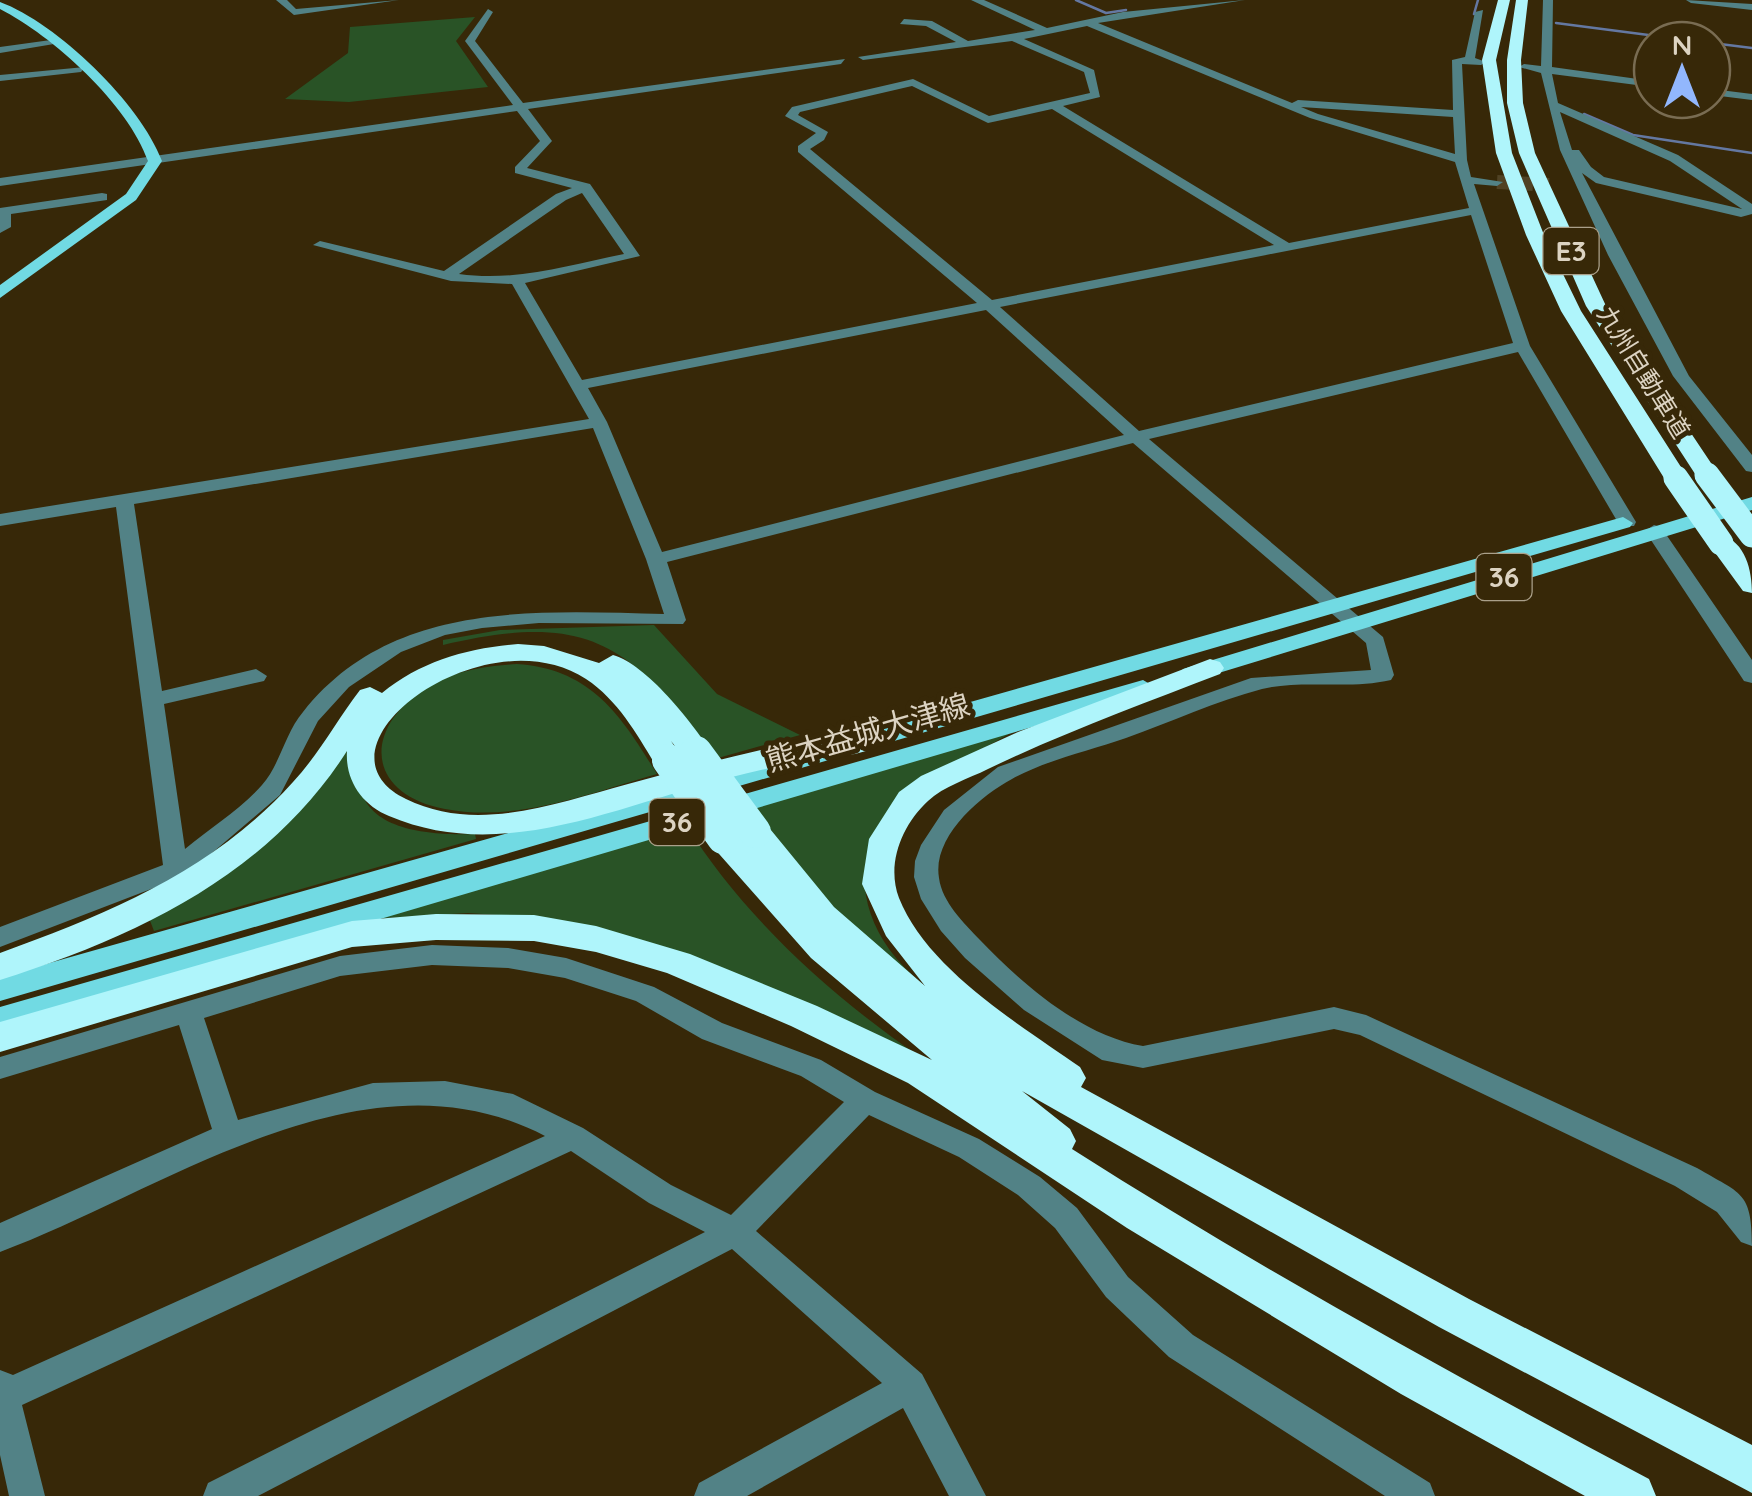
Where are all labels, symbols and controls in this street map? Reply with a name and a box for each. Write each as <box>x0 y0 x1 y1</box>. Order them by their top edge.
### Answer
north arrow <box>1632 20 1732 120</box>
text: N <box>1672 27 1692 62</box>
road number: E3 <box>1544 228 1598 274</box>
street label: 九州自動車道 <box>1592 300 1697 444</box>
road number: 36 <box>1476 554 1532 600</box>
street label: 熊本益城大津線 <box>762 685 974 779</box>
road number: 36 <box>650 799 704 845</box>

